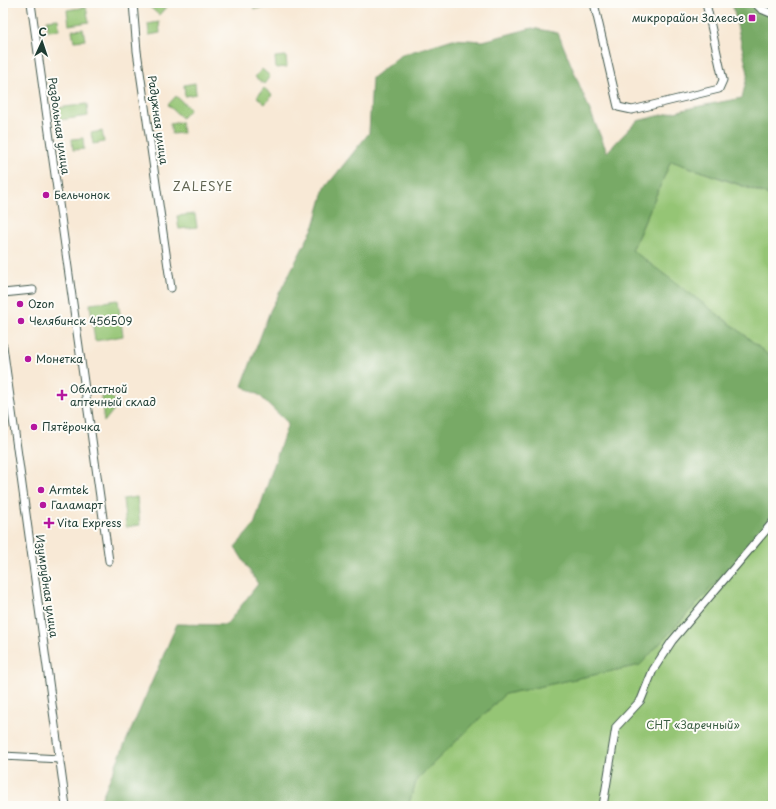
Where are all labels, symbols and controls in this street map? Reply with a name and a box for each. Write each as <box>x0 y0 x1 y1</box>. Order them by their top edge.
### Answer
place label: микрорайон Залесье <box>632 9 744 26</box>
marker: микрорайон Залесье <box>747 13 757 23</box>
north arrow <box>22 22 62 62</box>
text: С <box>38 23 47 40</box>
street label: Радужная улица <box>144 74 173 166</box>
street label: Раздольная улица <box>44 76 75 176</box>
district label: ZALESYE <box>173 177 233 195</box>
place label: Бельчонок <box>54 186 110 203</box>
marker: Бельчонок <box>41 190 51 200</box>
place label: Ozon <box>28 295 54 312</box>
marker: Ozon <box>15 299 25 309</box>
place label: Челябинск 456509 <box>29 312 133 329</box>
marker: Челябинск 456509 <box>16 316 26 326</box>
place label: Монетка <box>36 350 83 367</box>
marker: Монетка <box>23 354 33 364</box>
place label: Областной аптечный склад <box>70 380 156 410</box>
marker: Областной аптечный склад <box>57 390 67 400</box>
place label: Пятёрочка <box>42 418 100 435</box>
marker: Пятёрочка <box>29 422 39 432</box>
place label: Armtek <box>49 481 89 498</box>
marker: Armtek <box>36 485 46 495</box>
place label: Галамарт <box>51 496 104 513</box>
marker: Галамарт <box>38 500 48 510</box>
place label: Vita Express <box>57 514 122 531</box>
marker: Vita Express <box>44 518 54 528</box>
street label: Изумрудная улица <box>32 533 63 639</box>
park label: СНТ «Заречный» <box>646 716 740 733</box>

